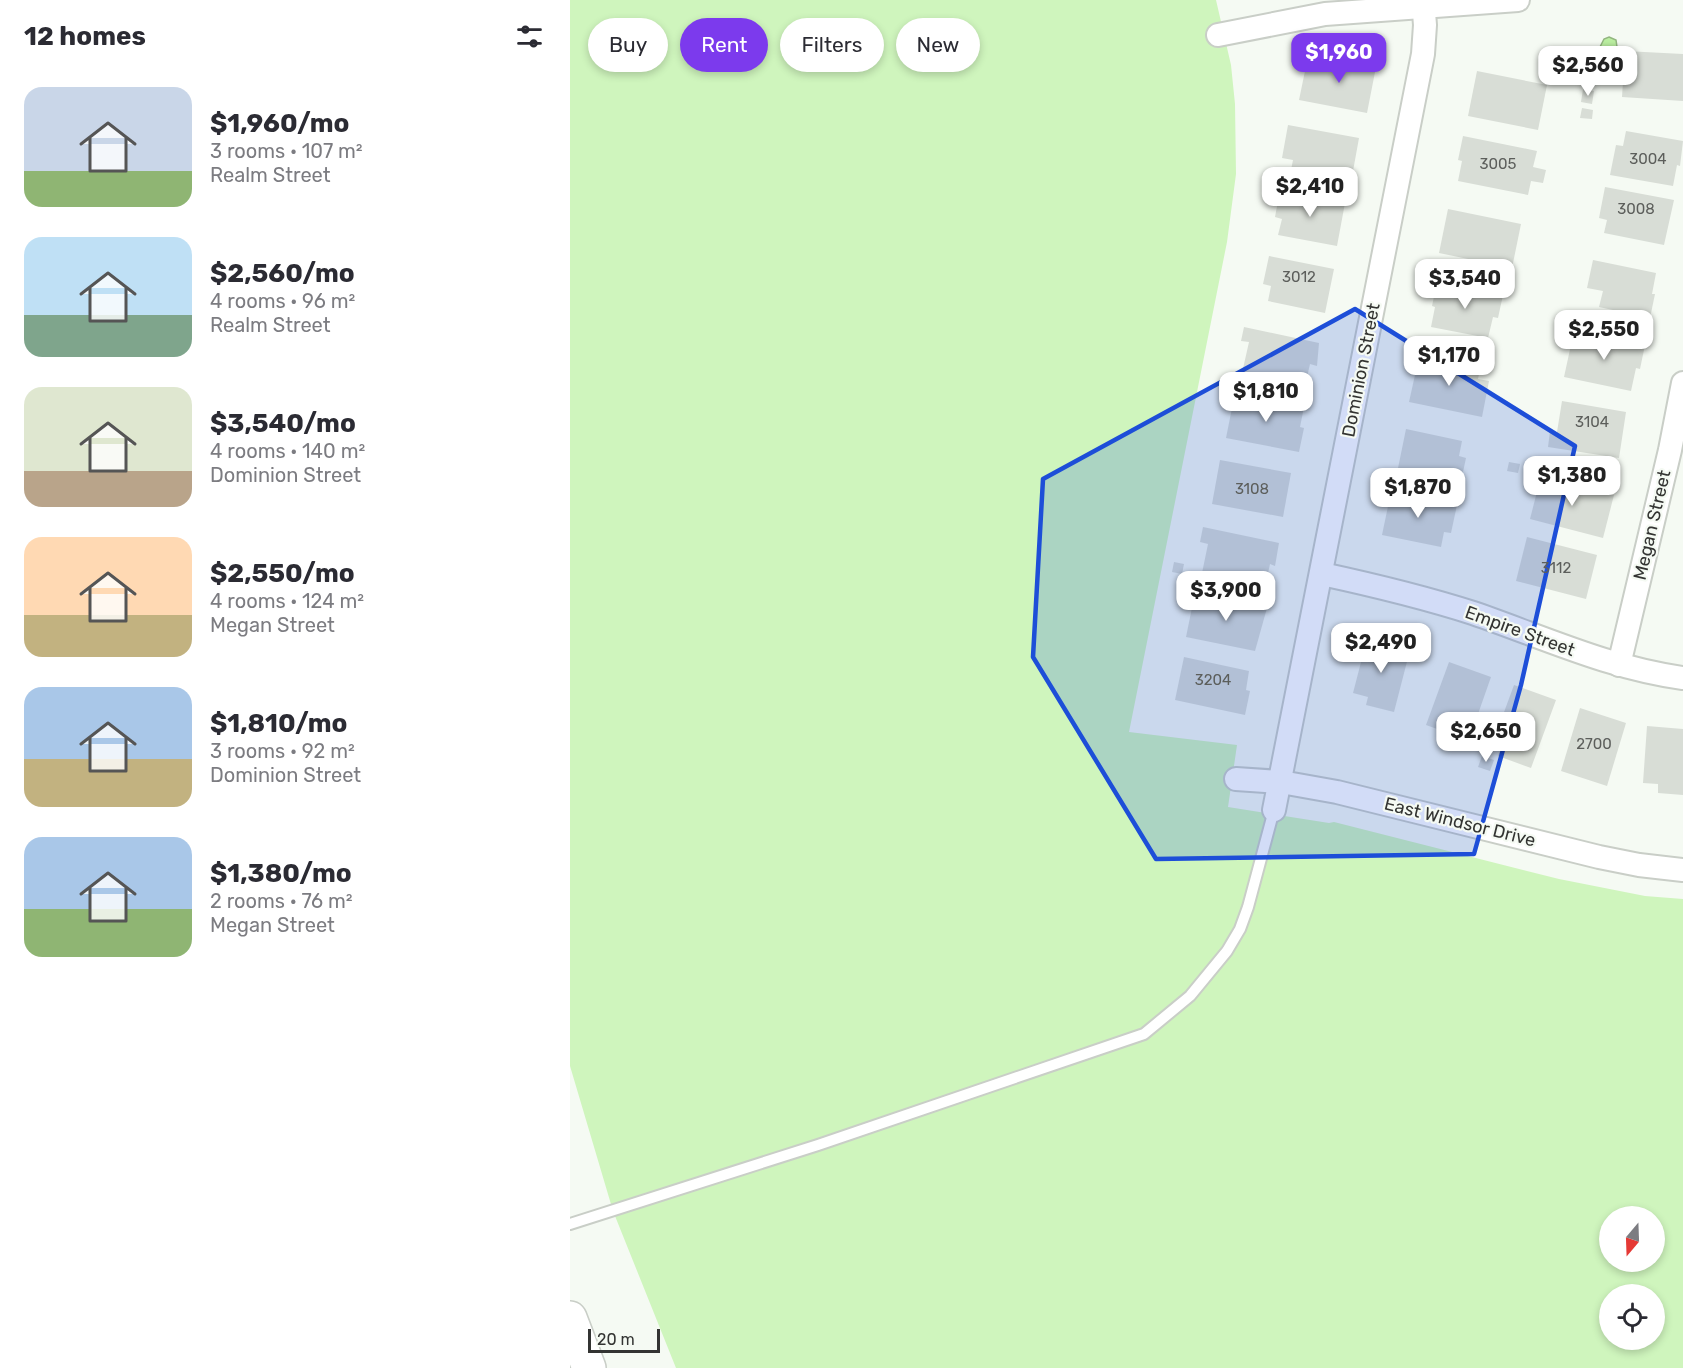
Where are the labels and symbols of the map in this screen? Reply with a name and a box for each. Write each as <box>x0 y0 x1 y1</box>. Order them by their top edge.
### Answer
pin: $1,960 <box>1290 33 1388 84</box>
pin: $2,560 <box>1539 46 1637 97</box>
house number: 3004 <box>1629 150 1667 168</box>
house number: 3005 <box>1480 155 1517 173</box>
pin: $2,410 <box>1261 167 1359 218</box>
house number: 3008 <box>1617 200 1655 218</box>
pin: $3,540 <box>1416 259 1514 310</box>
house number: 3012 <box>1282 268 1316 286</box>
street label: Dominion Street <box>1337 301 1385 439</box>
pin: $2,550 <box>1555 310 1653 361</box>
pin: $1,170 <box>1400 336 1498 387</box>
pin: $1,810 <box>1217 372 1315 423</box>
house number: 3104 <box>1575 413 1609 431</box>
pin: $1,380 <box>1523 456 1621 507</box>
pin: $1,870 <box>1369 468 1467 519</box>
street label: Megan Street <box>1629 468 1675 582</box>
house number: 3108 <box>1235 480 1269 498</box>
house number: 3112 <box>1541 559 1571 577</box>
pin: $3,900 <box>1177 571 1275 622</box>
street label: Empire Street <box>1462 601 1578 661</box>
pin: $2,490 <box>1332 623 1430 674</box>
house number: 3204 <box>1195 671 1231 689</box>
pin: $2,650 <box>1437 712 1535 763</box>
house number: 2700 <box>1576 735 1612 753</box>
street label: East Windsor Drive <box>1382 793 1538 851</box>
north arrow <box>1599 1206 1665 1272</box>
scale bar <box>588 1326 660 1354</box>

